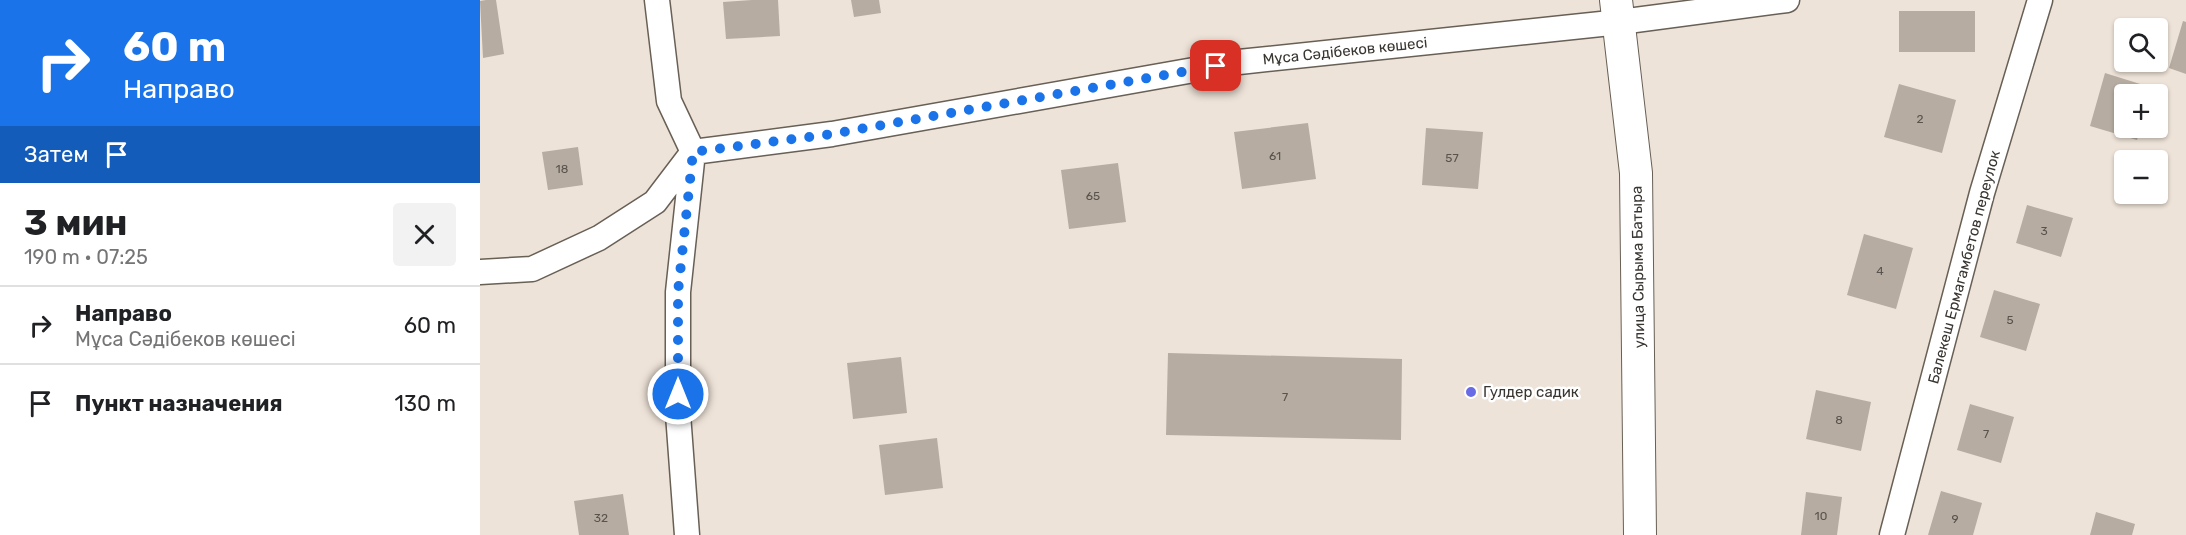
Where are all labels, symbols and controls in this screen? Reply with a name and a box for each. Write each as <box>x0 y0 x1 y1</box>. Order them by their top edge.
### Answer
map controls <box>2114 18 2168 204</box>
button: search <box>2114 18 2168 72</box>
text: 60 m <box>123 22 226 72</box>
icon: right <box>24 24 102 102</box>
street label: Мұса Сәдібеков көшесі <box>1262 33 1428 69</box>
pin <box>1190 40 1241 91</box>
icon: arrive <box>1199 49 1232 82</box>
text: Направо <box>123 73 235 105</box>
button: + <box>2114 84 2168 138</box>
house number: 2 <box>1916 112 1924 126</box>
icon: arrive <box>100 138 133 171</box>
text: Затем <box>24 141 88 168</box>
street label: Балекеш Ермагамбетов переулок <box>1924 148 2004 386</box>
house number: 61 <box>1269 149 1281 163</box>
button: − <box>2114 150 2168 204</box>
house number: 57 <box>1445 151 1459 165</box>
house number: 18 <box>556 162 568 176</box>
street label: улица Сырыма Батыра <box>1628 186 1648 348</box>
house number: 65 <box>1086 189 1100 203</box>
text: 3 мин <box>24 201 127 244</box>
button: close <box>393 203 456 266</box>
house number: 3 <box>2040 224 2048 238</box>
text: 190 m · 07:25 <box>24 245 148 269</box>
house number: 4 <box>1876 264 1884 278</box>
text: Направо <box>75 300 172 327</box>
icon: right <box>24 309 57 342</box>
text: 60 m <box>404 312 456 339</box>
house number: 5 <box>2006 313 2014 327</box>
text: Мұса Сәдібеков көшесі <box>75 327 296 351</box>
position arrow <box>646 362 710 426</box>
place label: Гулдер садик <box>1483 383 1579 401</box>
marker: Гулдер садик <box>1464 385 1478 399</box>
icon: arrive <box>24 387 57 420</box>
text: Пункт назначения <box>75 390 283 417</box>
text: 130 m <box>394 390 456 417</box>
house number: 7 <box>1282 390 1288 404</box>
house number: 8 <box>1835 413 1843 427</box>
house number: 7 <box>1983 427 1989 441</box>
house number: 10 <box>1815 509 1827 523</box>
house number: 32 <box>594 511 608 525</box>
house number: 9 <box>1951 512 1959 526</box>

